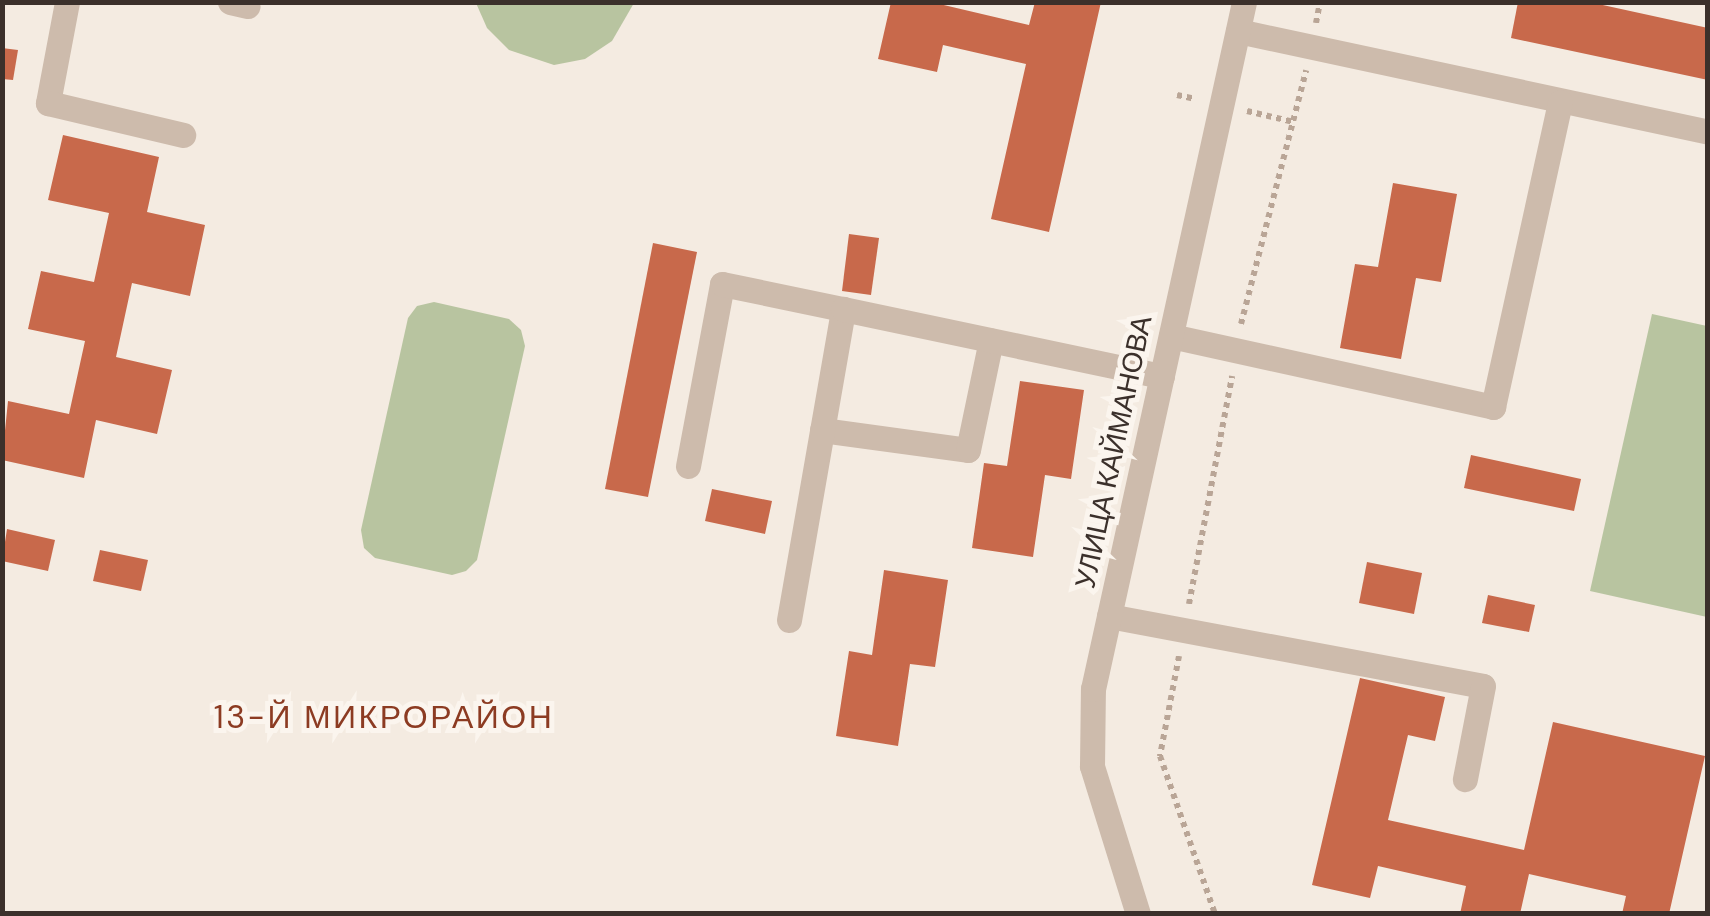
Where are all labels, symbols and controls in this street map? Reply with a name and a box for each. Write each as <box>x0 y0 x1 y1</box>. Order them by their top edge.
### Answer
street label: УЛИЦА КАЙМАНОВА <box>1069 313 1159 591</box>
district label: 13-Й МИКРОРАЙОН <box>214 698 554 736</box>

